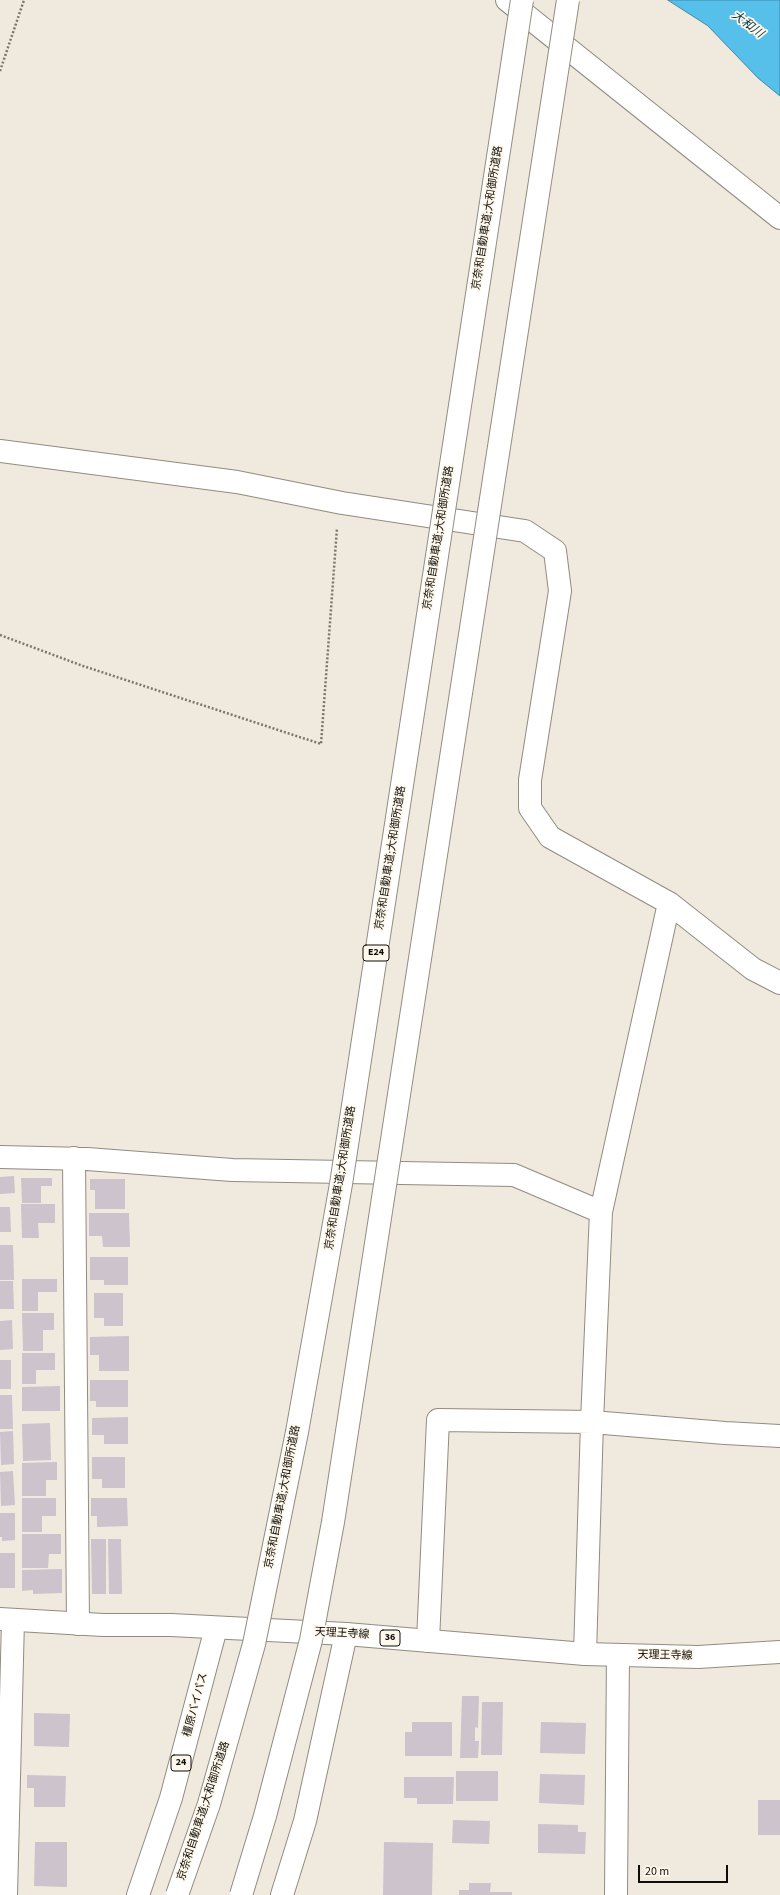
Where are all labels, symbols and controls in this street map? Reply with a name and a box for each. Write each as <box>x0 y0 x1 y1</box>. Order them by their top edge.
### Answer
water label: 大和川 <box>728 8 766 42</box>
street label: 京奈和自動車道;大和御所道路 <box>470 145 506 291</box>
street label: 京奈和自動車道;大和御所道路 <box>421 465 457 611</box>
street label: 京奈和自動車道;大和御所道路 <box>373 785 409 931</box>
road number: E24 <box>363 945 389 961</box>
street label: 京奈和自動車道;大和御所道路 <box>323 1105 359 1251</box>
street label: 京奈和自動車道;大和御所道路 <box>263 1424 303 1570</box>
street label: 天理王寺線 <box>314 1626 370 1642</box>
road number: 36 <box>380 1630 400 1646</box>
street label: 天理王寺線 <box>637 1649 693 1663</box>
street label: 橿原バイパス <box>181 1671 211 1739</box>
street label: 京奈和自動車道;大和御所道路 <box>175 1740 233 1882</box>
road number: 24 <box>171 1755 191 1771</box>
scale bar <box>640 1857 730 1883</box>
text: 20 m <box>645 1863 669 1880</box>

